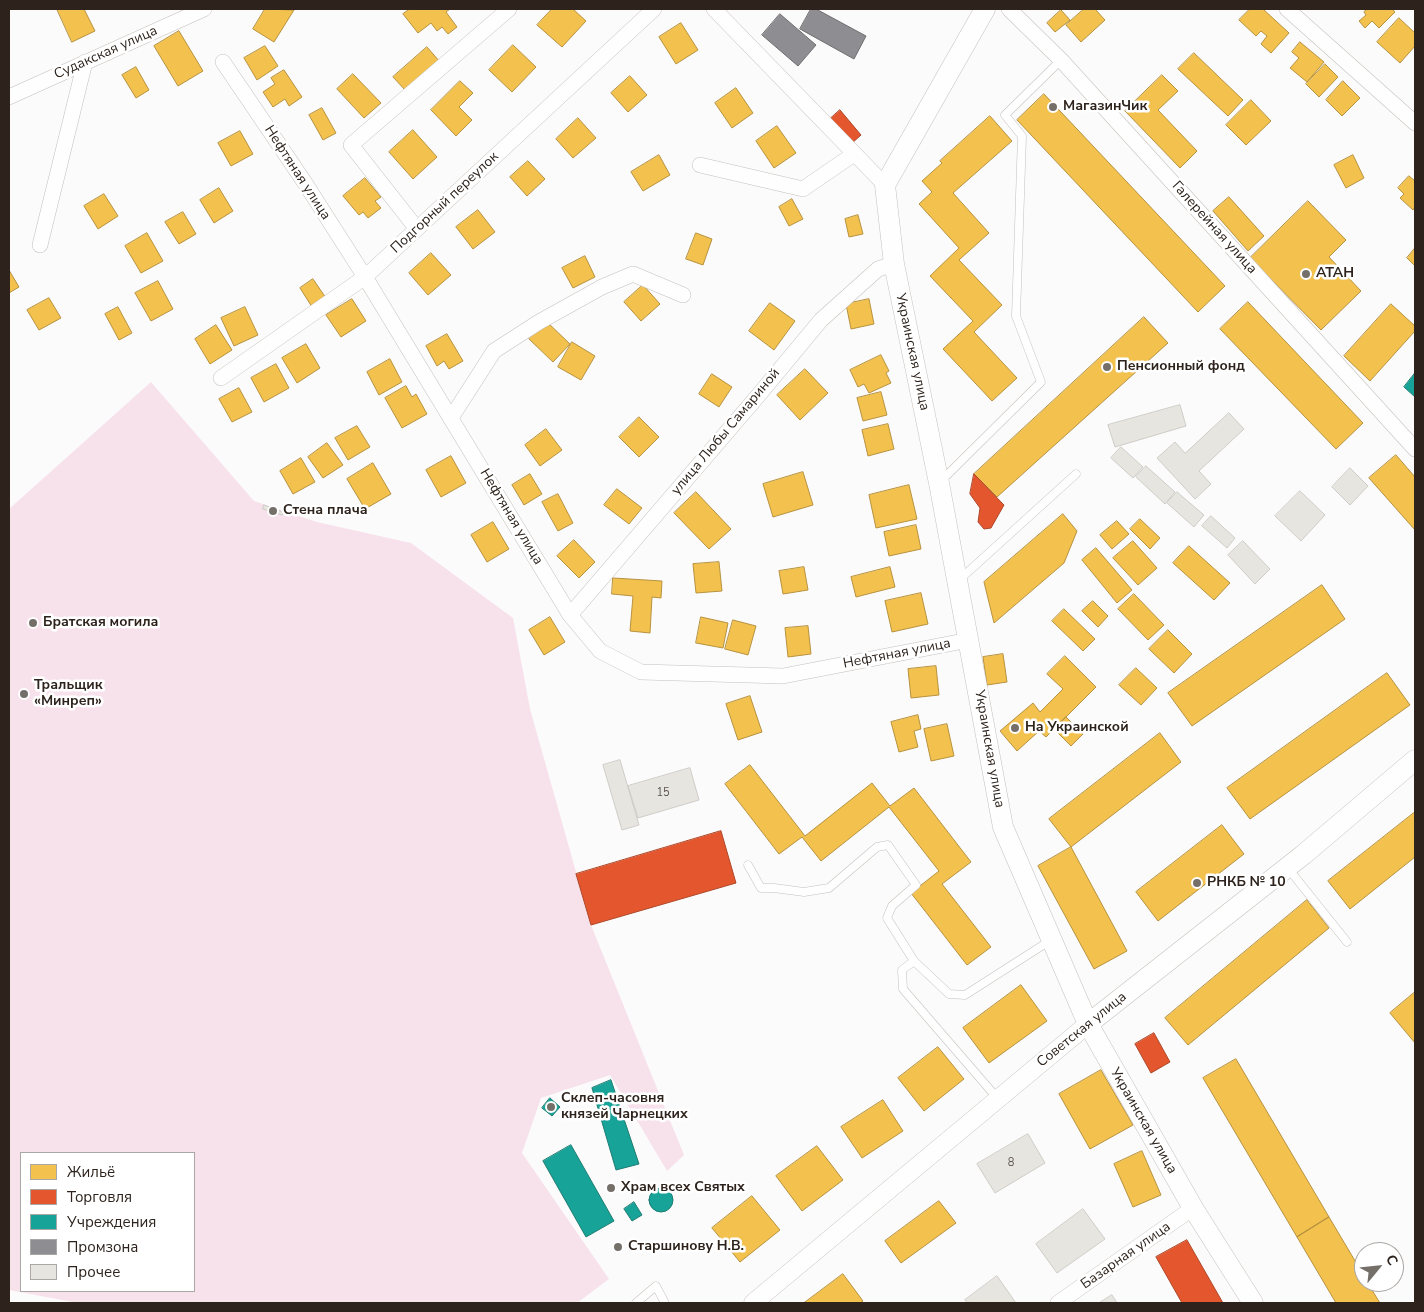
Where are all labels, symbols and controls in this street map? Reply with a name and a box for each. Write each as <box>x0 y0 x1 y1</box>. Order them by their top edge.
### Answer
street label: Судакская улица <box>52 23 160 83</box>
place label: МагазинЧик <box>1063 99 1147 115</box>
marker: МагазинЧик <box>1047 101 1059 113</box>
street label: Нефтяная улица <box>260 123 334 223</box>
street label: Подгорный переулок <box>388 149 502 257</box>
street label: Галерейная улица <box>1168 178 1260 278</box>
place label: АТАН <box>1316 266 1354 282</box>
marker: АТАН <box>1300 268 1312 280</box>
street label: Украинская улица <box>891 292 933 412</box>
place label: Пенсионный фонд <box>1117 359 1245 375</box>
marker: Пенсионный фонд <box>1101 361 1113 373</box>
street label: улица Любы Самариной <box>668 365 784 499</box>
street label: Нефтяная улица <box>476 466 546 568</box>
place label: Стена плача <box>283 503 368 519</box>
marker: Стена плача <box>267 505 279 517</box>
place label: Братская могила <box>43 615 158 631</box>
marker: Братская могила <box>27 617 39 629</box>
street label: Нефтяная улица <box>842 635 952 673</box>
place label: Тральщик «Минреп» <box>34 678 103 710</box>
marker: Тральщик «Минреп» <box>18 688 30 700</box>
street label: Украинская улица <box>970 689 1008 809</box>
place label: На Украинской <box>1025 720 1129 736</box>
marker: На Украинской <box>1009 722 1021 734</box>
house number: 15 <box>656 786 670 800</box>
place label: РНКБ № 10 <box>1207 875 1286 891</box>
marker: РНКБ № 10 <box>1191 877 1203 889</box>
street label: Советская улица <box>1034 989 1130 1071</box>
street label: Украинская улица <box>1106 1065 1180 1177</box>
place label: Склеп-часовня князей Чарнецких <box>561 1091 688 1124</box>
marker: Склеп-часовня князей Чарнецких <box>545 1101 557 1113</box>
legend <box>20 1152 195 1292</box>
house number: 8 <box>1008 1156 1014 1170</box>
text: Жильё <box>67 1162 115 1182</box>
place label: Храм всех Святых <box>621 1180 745 1196</box>
marker: Храм всех Святых <box>605 1182 617 1194</box>
text: Торговля <box>67 1187 132 1207</box>
text: Учреждения <box>67 1212 156 1232</box>
street label: Базарная улица <box>1078 1219 1174 1293</box>
text: Промзона <box>67 1237 138 1257</box>
place label: Старшинову Н.В. <box>628 1239 744 1255</box>
marker: Старшинову Н.В. <box>612 1241 624 1253</box>
north arrow <box>1354 1242 1404 1292</box>
text: С <box>1381 1252 1402 1269</box>
text: Прочее <box>67 1262 120 1282</box>

